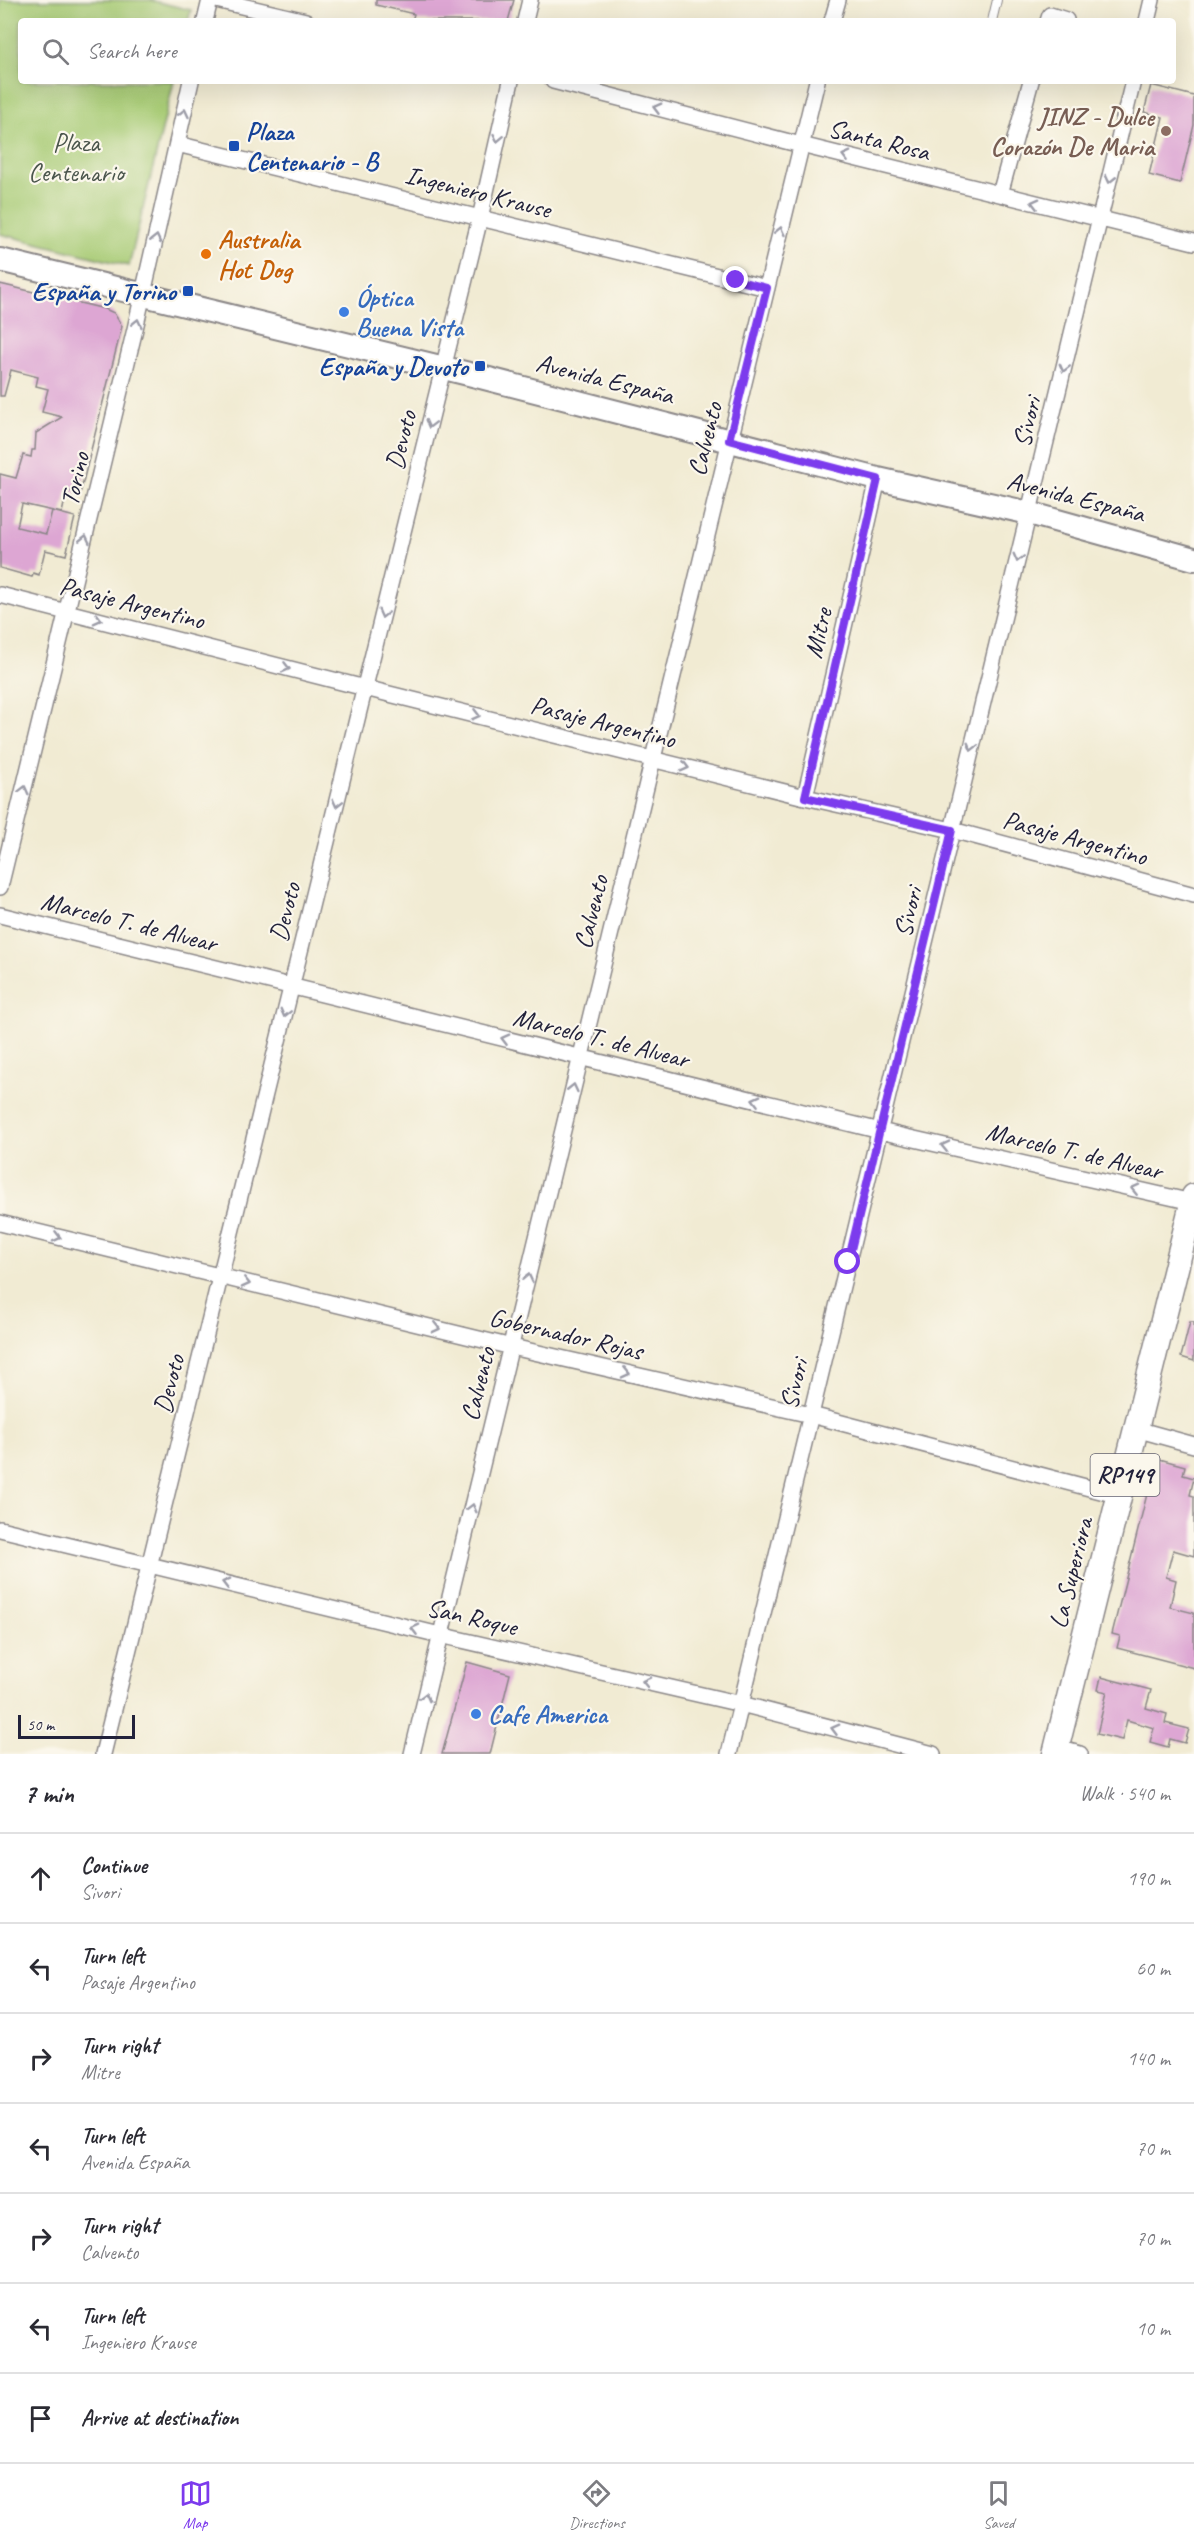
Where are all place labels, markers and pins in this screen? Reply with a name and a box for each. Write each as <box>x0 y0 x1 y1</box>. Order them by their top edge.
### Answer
place label: JINZ - Dulce Corazón De Maria <box>990 100 1156 163</box>
place label: Plaza Centenario - B <box>246 115 380 178</box>
marker: JINZ - Dulce Corazón De Maria <box>1159 124 1173 138</box>
marker: Plaza Centenario - B <box>227 139 241 153</box>
place label: Australia Hot Dog <box>218 223 302 286</box>
marker: Australia Hot Dog <box>199 247 213 261</box>
place label: España y Torino <box>32 275 178 308</box>
place label: Óptica Buena Vista <box>356 281 466 344</box>
marker: España y Torino <box>181 284 195 298</box>
marker: Óptica Buena Vista <box>337 305 351 319</box>
place label: España y Devoto <box>319 350 470 383</box>
marker: España y Devoto <box>473 359 487 373</box>
place label: Cafe America <box>488 1698 610 1731</box>
marker: Cafe America <box>469 1707 483 1721</box>

